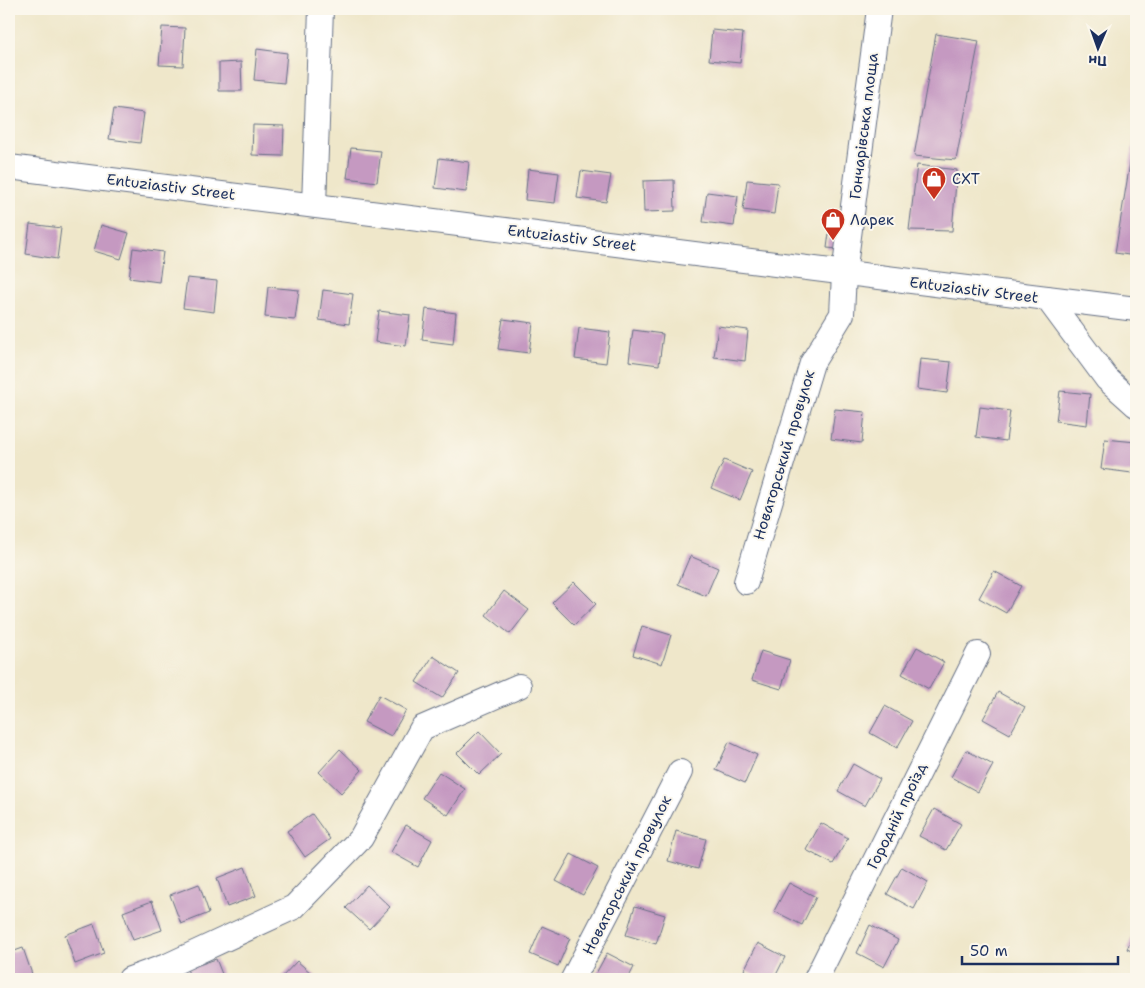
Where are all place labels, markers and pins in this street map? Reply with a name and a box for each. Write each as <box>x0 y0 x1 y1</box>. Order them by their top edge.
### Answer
shop icon: СХТ <box>921 166 947 200</box>
place label: СХТ <box>952 169 980 189</box>
shop icon: Ларек <box>820 207 846 241</box>
place label: Ларек <box>850 210 894 230</box>

